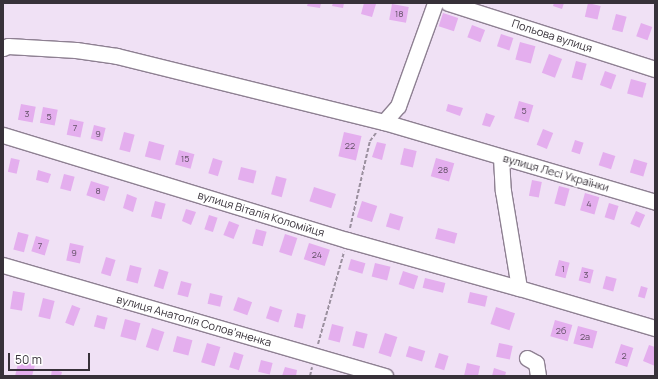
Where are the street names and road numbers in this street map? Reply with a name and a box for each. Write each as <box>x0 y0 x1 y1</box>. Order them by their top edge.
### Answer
street label: Польова вулиця <box>510 17 594 55</box>
street label: вулиця Лесі Українки <box>501 152 611 194</box>
street label: вулиця Віталія Коломійця <box>196 188 326 240</box>
street label: вулиця Анатолія Соловʼяненка <box>115 293 273 349</box>

